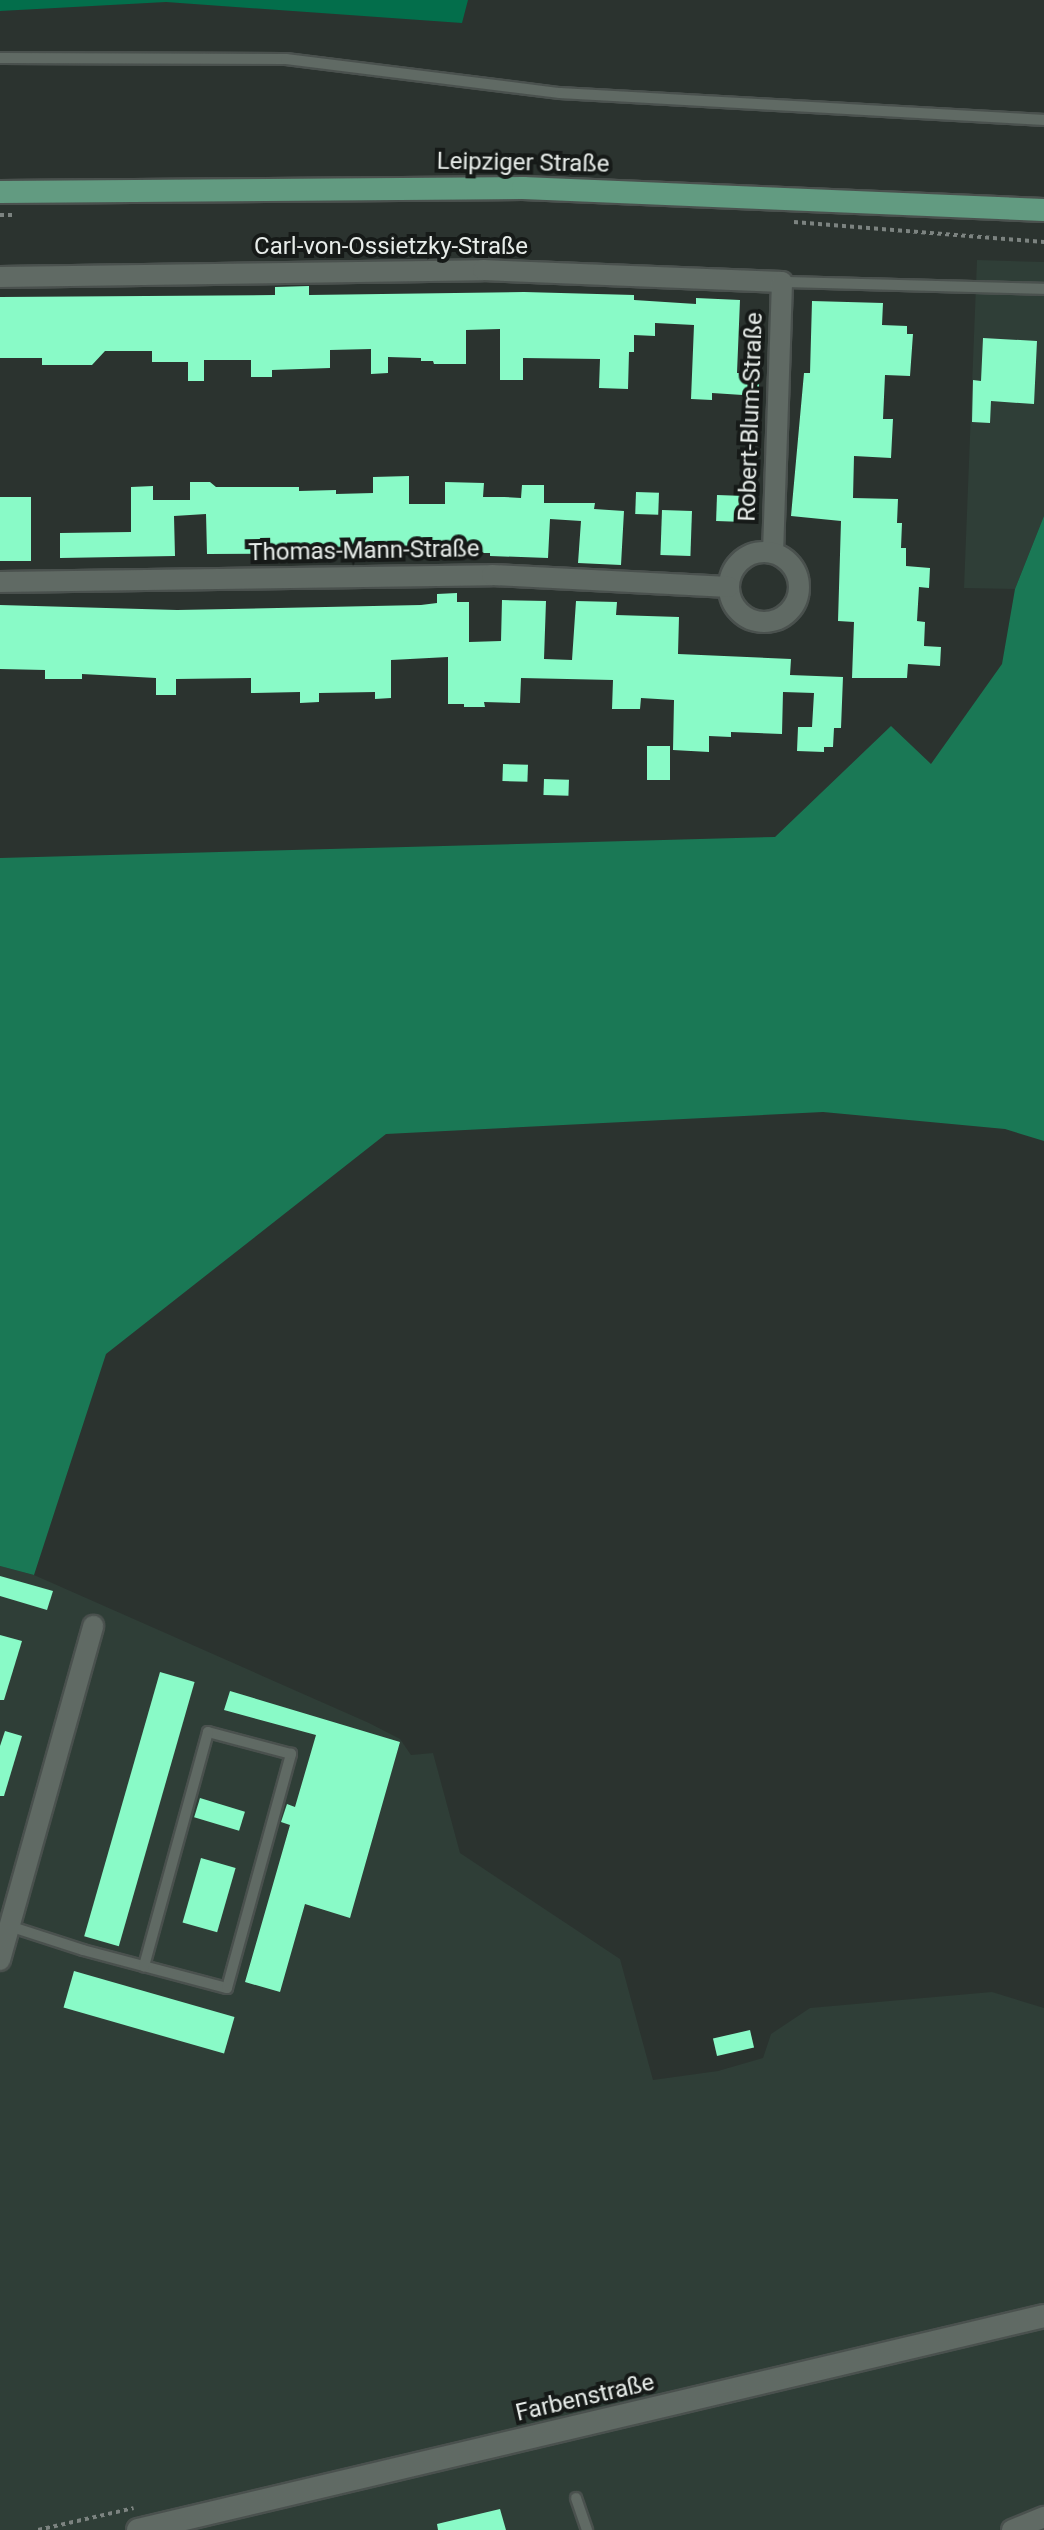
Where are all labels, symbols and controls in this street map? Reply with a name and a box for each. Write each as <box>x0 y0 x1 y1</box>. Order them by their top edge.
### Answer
street label: Leipziger Straße <box>436 147 610 179</box>
street label: Carl-von-Ossietzky-Straße <box>254 233 528 261</box>
street label: Robert-Blum-Straße <box>733 312 769 522</box>
street label: Thomas-Mann-Straße <box>248 535 480 567</box>
street label: Farbenstraße <box>513 2368 657 2428</box>

